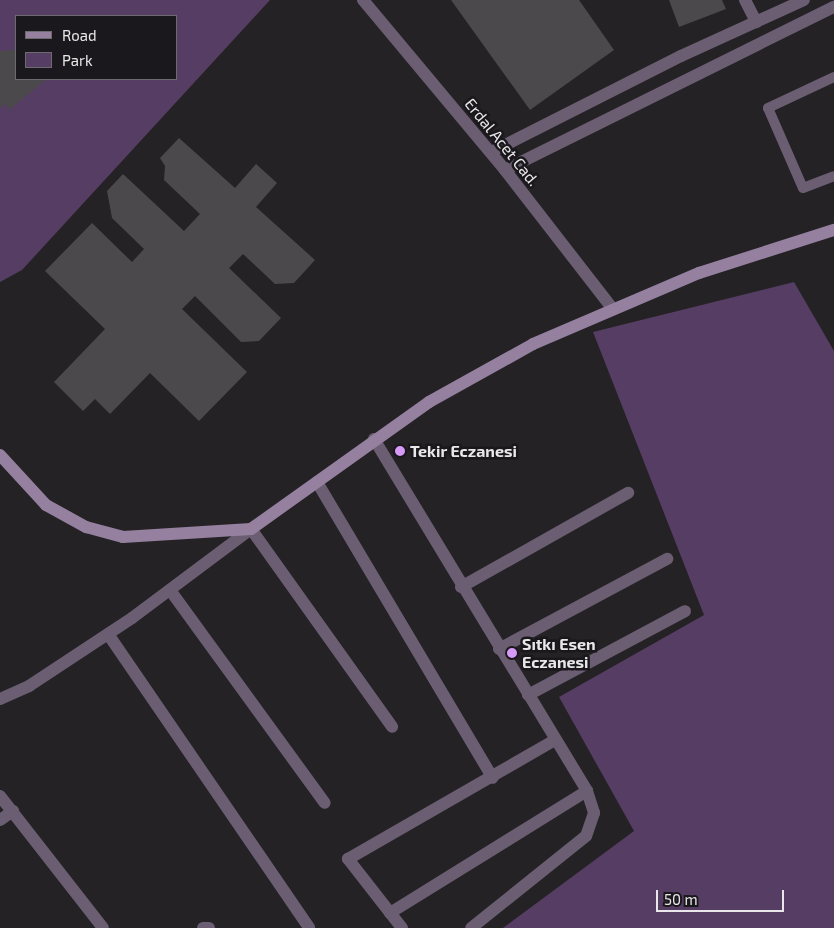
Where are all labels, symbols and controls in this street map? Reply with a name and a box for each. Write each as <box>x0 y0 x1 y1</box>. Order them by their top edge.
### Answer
legend <box>15 15 178 80</box>
text: Road <box>62 26 97 44</box>
text: Park <box>62 51 93 69</box>
street label: Erdal Acet Cad. <box>461 94 543 190</box>
place label: Tekir Eczanesi <box>410 441 517 461</box>
marker: Tekir Eczanesi <box>394 445 406 457</box>
place label: Sıtkı Esen Eczanesi <box>522 634 596 672</box>
marker: Sıtkı Esen Eczanesi <box>506 647 518 659</box>
scale bar <box>659 880 786 912</box>
text: 50 m <box>664 890 698 908</box>

